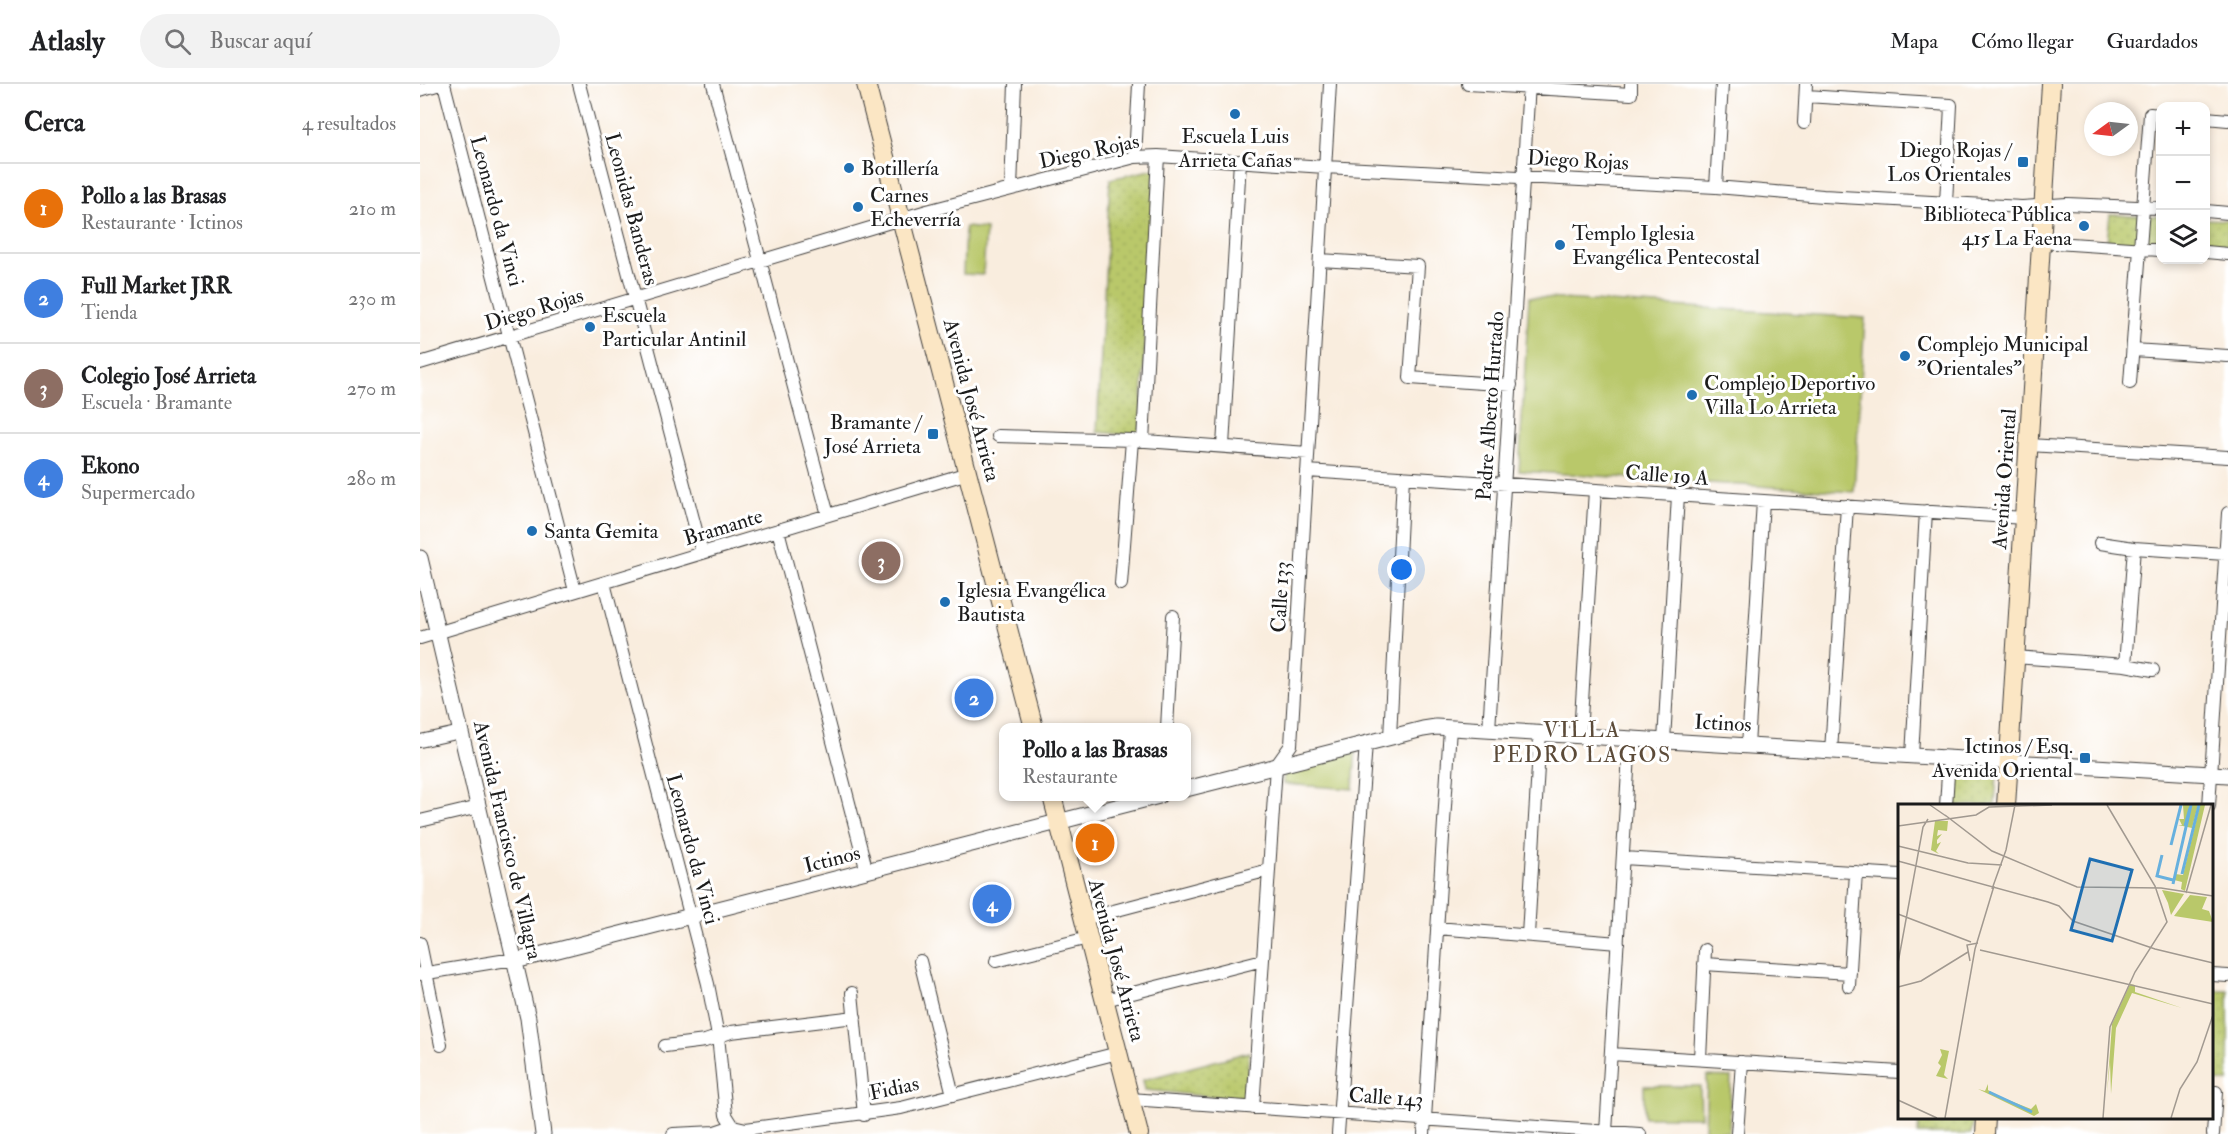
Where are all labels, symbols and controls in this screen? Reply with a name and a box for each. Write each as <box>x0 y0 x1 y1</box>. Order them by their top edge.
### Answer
search box <box>140 14 560 68</box>
text: Atlasly <box>30 24 104 59</box>
icon: search <box>161 25 194 58</box>
text: Buscar aquí <box>209 27 311 55</box>
text: Mapa <box>1890 28 1938 55</box>
text: Cómo llegar <box>1971 28 2074 55</box>
text: Guardados <box>2107 28 2198 55</box>
north arrow <box>2084 102 2138 156</box>
map controls <box>2156 102 2210 264</box>
button: + <box>2156 102 2210 156</box>
text: Cerca <box>24 107 85 139</box>
marker: Escuela Luis Arrieta Cañas <box>1228 107 1242 121</box>
text: 4 resultados <box>302 111 396 136</box>
place label: Escuela Luis Arrieta Cañas <box>1177 123 1292 174</box>
street label: Diego Rojas <box>1036 128 1142 175</box>
street label: Leonidas Banderas <box>598 130 665 288</box>
street label: Leonardo da Vinci <box>463 133 530 290</box>
place label: Diego Rojas / Los Orientales <box>1887 137 2014 188</box>
street label: Diego Rojas <box>1526 144 1630 177</box>
place label: Botillería <box>861 155 939 182</box>
marker: Diego Rojas / Los Orientales <box>2016 155 2030 169</box>
button: − <box>2156 156 2210 210</box>
marker: Botillería <box>842 161 856 175</box>
text: Pollo a las Brasas <box>81 182 226 210</box>
place label: Carnes Echeverría <box>870 182 961 233</box>
text: 1 <box>40 196 47 221</box>
text: 210 m <box>349 196 396 221</box>
marker: Carnes Echeverría <box>851 200 865 214</box>
place label: Biblioteca Pública 415 La Faena <box>1923 201 2072 252</box>
text: Restaurante · Ictinos <box>81 210 243 235</box>
button: layers <box>2156 210 2210 264</box>
marker: Biblioteca Pública 415 La Faena <box>2077 219 2091 233</box>
place label: Templo Iglesia Evangélica Pentecostal <box>1572 220 1761 271</box>
marker: Templo Iglesia Evangélica Pentecostal <box>1553 238 1567 252</box>
text: Full Market JRR <box>81 272 232 300</box>
street label: Diego Rojas <box>481 282 587 337</box>
text: 2 <box>38 286 49 311</box>
text: 230 m <box>348 286 396 311</box>
text: Tienda <box>81 300 138 325</box>
place label: Escuela Particular Antinil <box>602 302 747 353</box>
street label: Padre Alberto Hurtado <box>1470 310 1511 502</box>
street label: Avenida José Arrieta <box>937 315 1006 485</box>
marker: Escuela Particular Antinil <box>583 320 597 334</box>
place label: Complejo Municipal "Orientales" <box>1917 331 2089 382</box>
marker: Complejo Municipal "Orientales" <box>1898 349 1912 363</box>
text: Colegio José Arrieta <box>81 362 256 390</box>
place label: Complejo Deportivo Villa Lo Arrieta <box>1704 370 1875 421</box>
text: 3 <box>40 376 47 401</box>
text: 270 m <box>347 376 396 401</box>
marker: Complejo Deportivo Villa Lo Arrieta <box>1685 388 1699 402</box>
text: Escuela · Bramante <box>81 390 232 415</box>
street label: Avenida Oriental <box>1986 407 2023 551</box>
place label: Bramante / José Arrieta <box>823 409 924 460</box>
marker: Bramante / José Arrieta <box>926 427 940 441</box>
text: Ekono <box>81 452 139 480</box>
street label: Calle 19 A <box>1624 459 1710 492</box>
text: 4 <box>38 466 49 491</box>
text: 280 m <box>346 466 396 491</box>
text: Supermercado <box>81 480 195 505</box>
street label: Bramante <box>680 503 766 552</box>
place label: Santa Gemita <box>544 518 659 545</box>
marker: Santa Gemita <box>525 524 539 538</box>
pin: 3 <box>862 538 900 584</box>
your location <box>1387 555 1416 584</box>
street label: Calle 133 <box>1265 561 1296 633</box>
place label: Iglesia Evangélica Bautista <box>957 577 1106 628</box>
marker: Iglesia Evangélica Bautista <box>938 595 952 609</box>
pin: 2 <box>954 676 994 720</box>
street label: Ictinos <box>1694 709 1752 738</box>
district label: VILLA PEDRO LAGOS <box>1492 716 1672 769</box>
street label: Avenida Francisco de Villagra <box>467 717 548 963</box>
popup <box>999 723 1191 801</box>
place label: Ictinos / Esq. Avenida Oriental <box>1931 733 2074 784</box>
text: Pollo a las Brasas <box>1022 736 1168 764</box>
marker: Ictinos / Esq. Avenida Oriental <box>2078 751 2092 765</box>
text: Restaurante <box>1022 764 1117 789</box>
street label: Leonardo da Vinci <box>659 771 726 928</box>
inset map <box>1898 804 2213 1119</box>
pin: 1 <box>1076 820 1114 866</box>
street label: Ictinos <box>801 839 863 880</box>
street label: Avenida José Arrieta <box>1082 875 1151 1045</box>
pin: 4 <box>972 882 1012 926</box>
street label: Fidias <box>867 1070 921 1107</box>
street label: Calle 143 <box>1348 1081 1424 1114</box>

